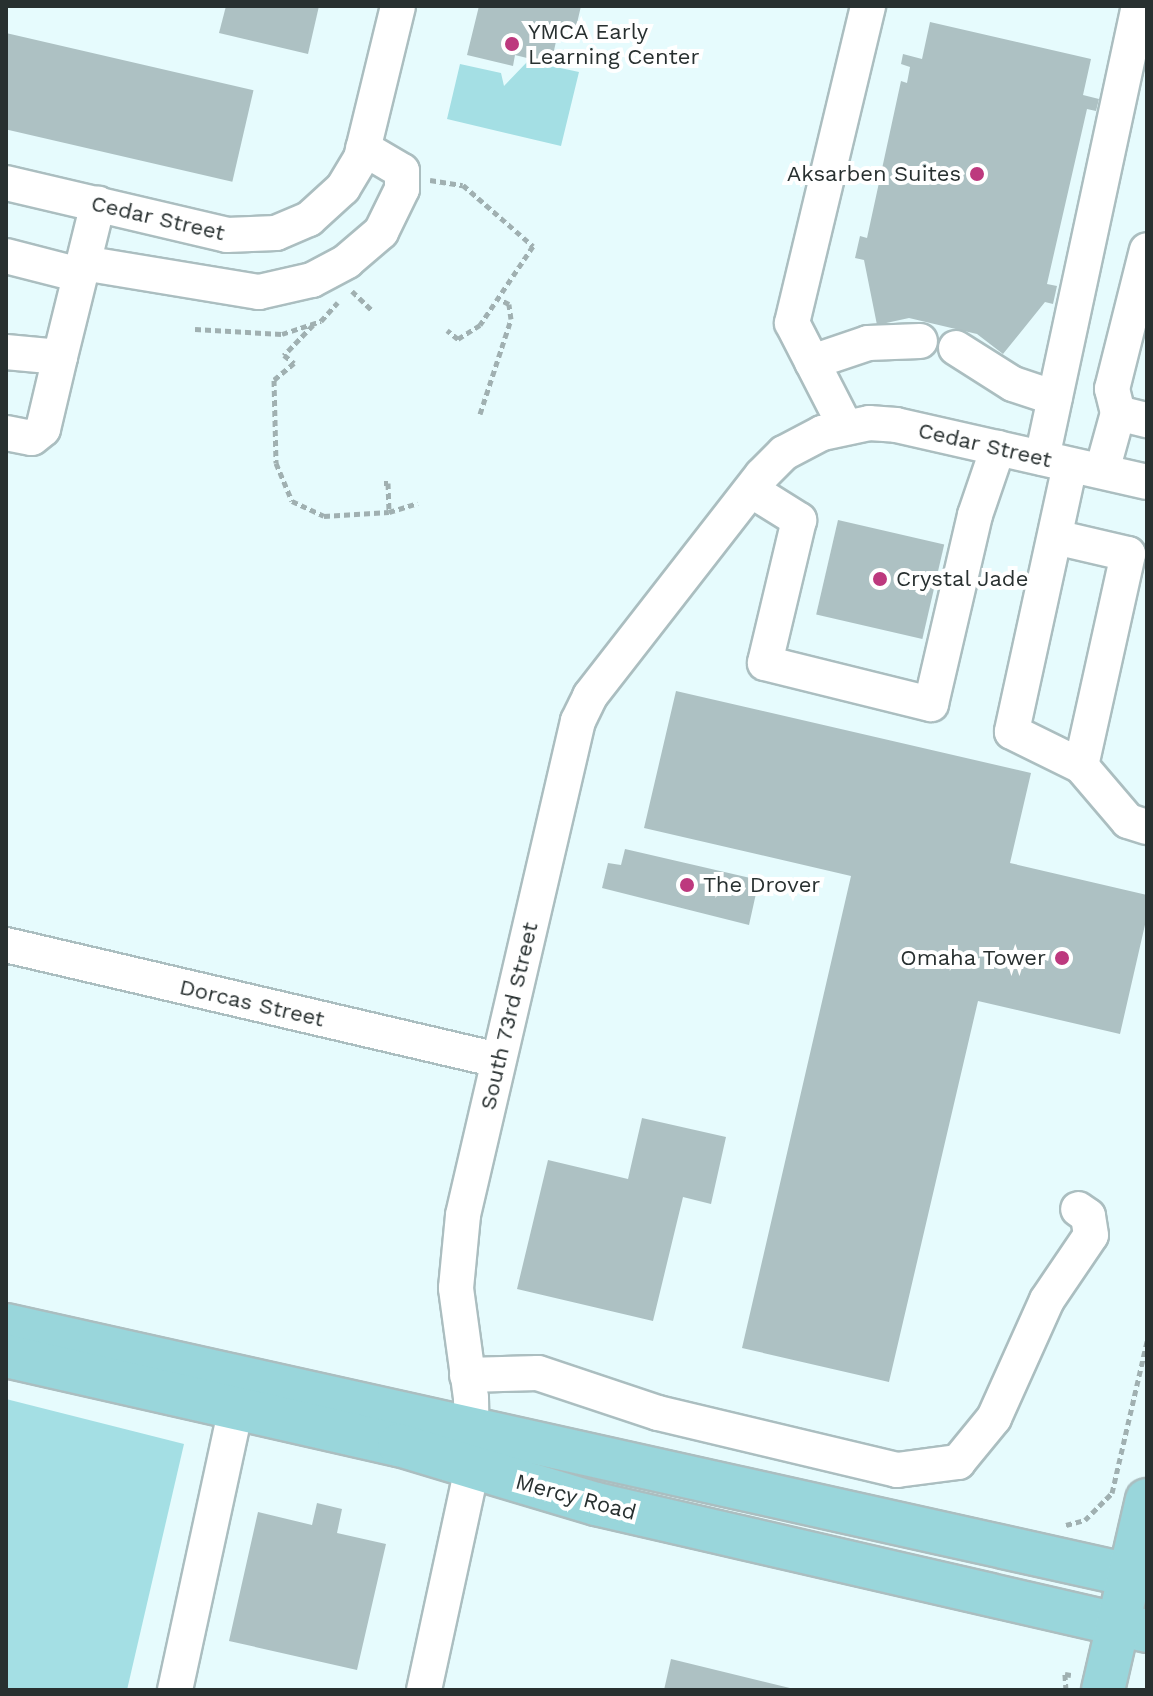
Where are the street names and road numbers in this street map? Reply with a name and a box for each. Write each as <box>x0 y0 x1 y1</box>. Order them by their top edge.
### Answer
street label: Cedar Street <box>88 190 228 246</box>
street label: Cedar Street <box>915 417 1055 473</box>
street label: South 73rd Street <box>474 919 544 1113</box>
street label: Dorcas Street <box>177 974 327 1032</box>
street label: Mercy Road <box>513 1468 639 1526</box>

